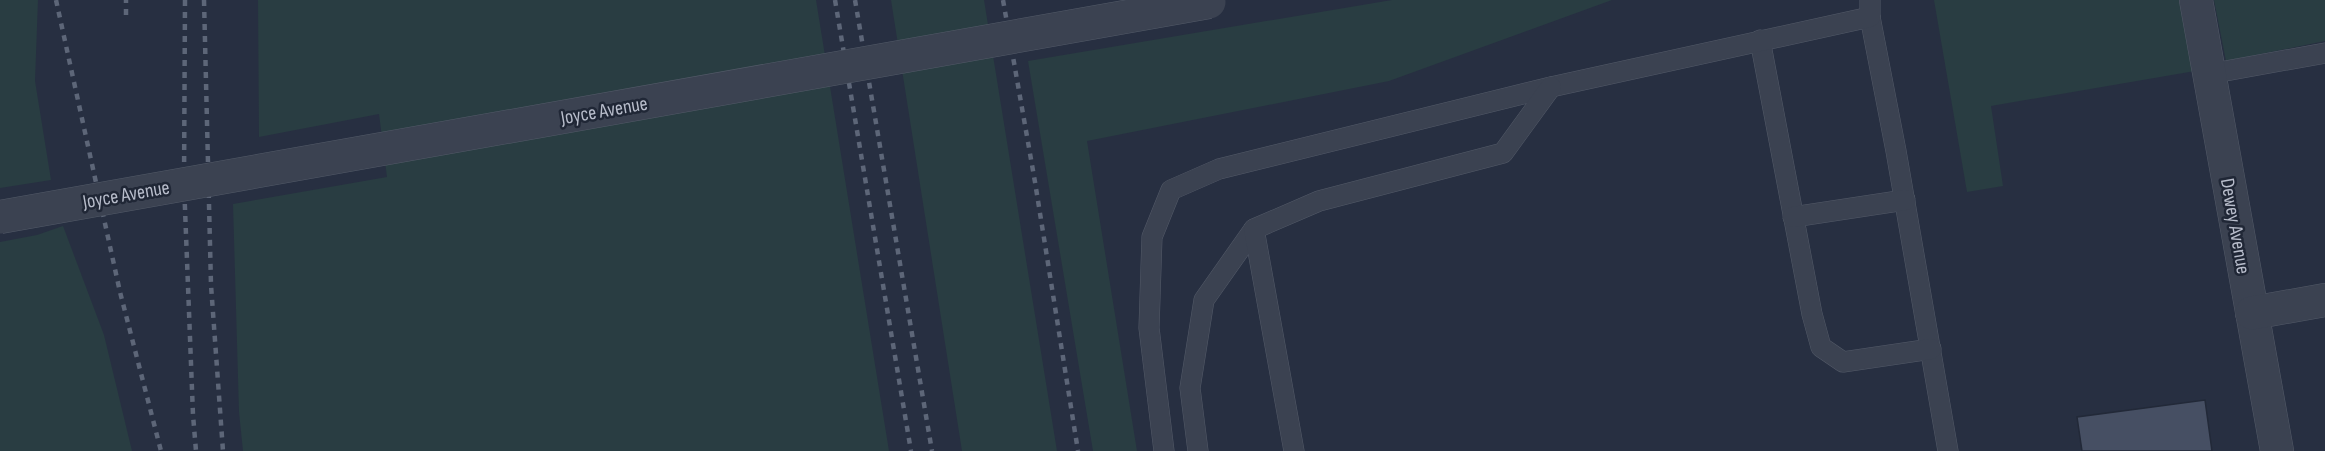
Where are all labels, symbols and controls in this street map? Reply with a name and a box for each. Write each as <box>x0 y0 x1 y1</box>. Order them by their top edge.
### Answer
street label: Joyce Avenue <box>558 92 650 131</box>
street label: Joyce Avenue <box>80 176 172 215</box>
street label: Dewey Avenue <box>2215 176 2255 276</box>

